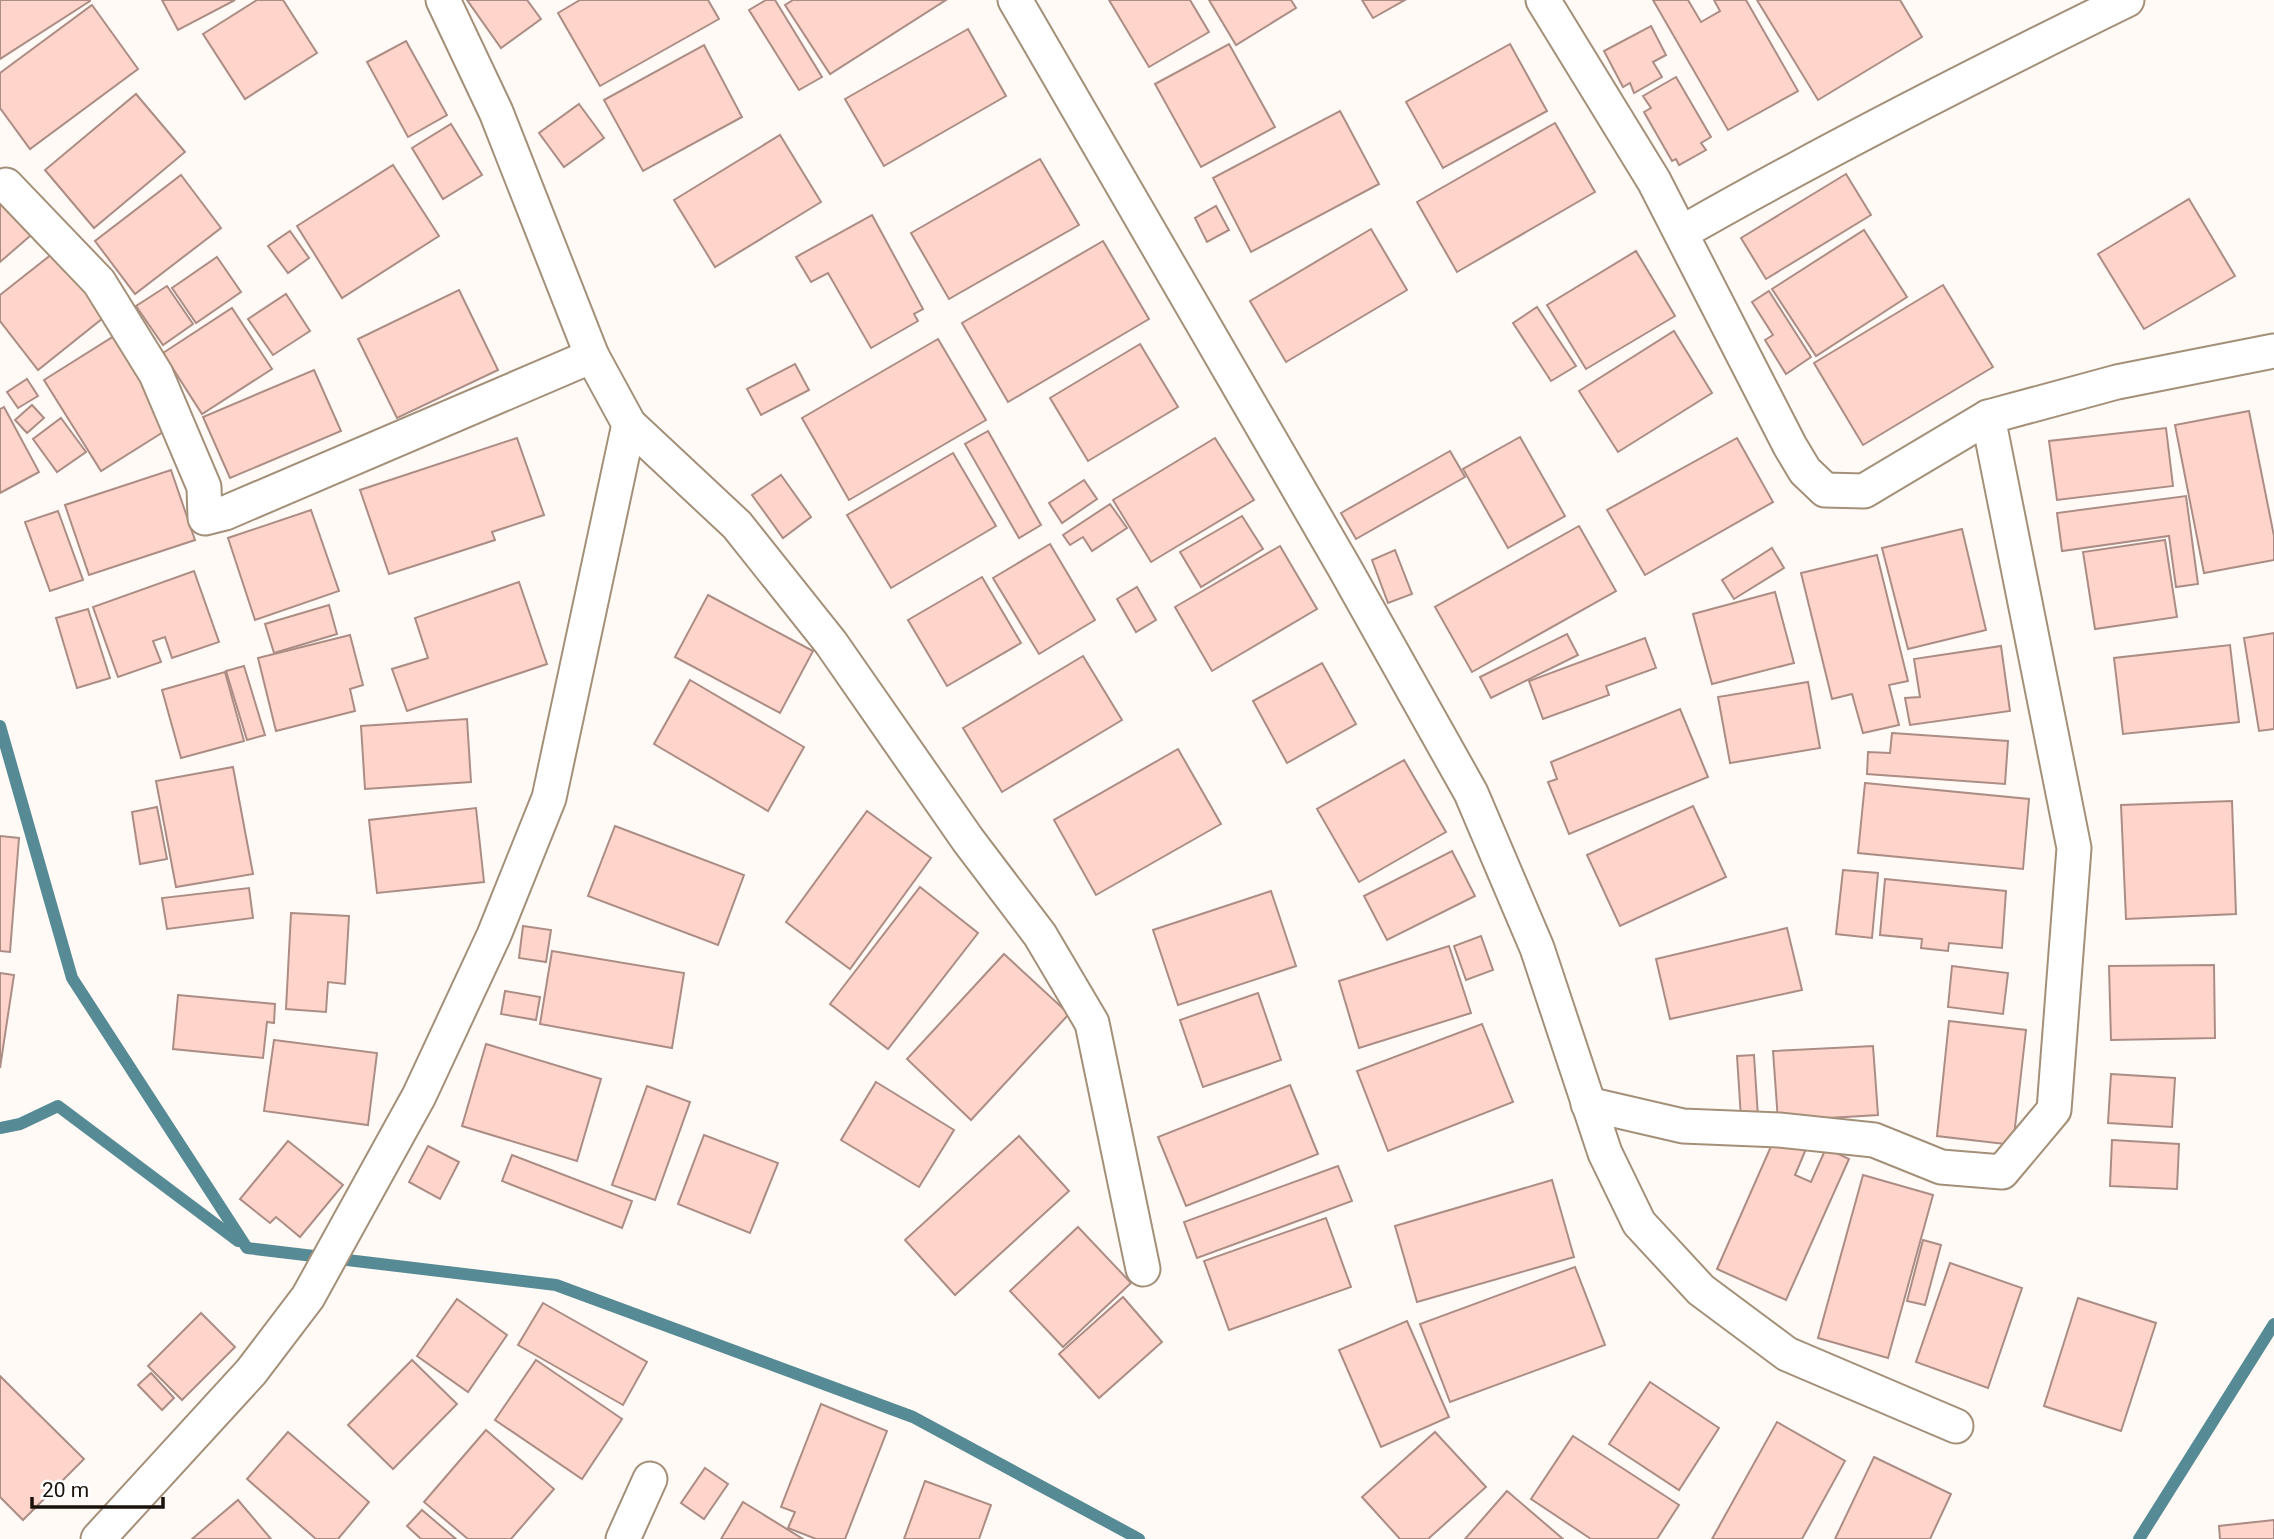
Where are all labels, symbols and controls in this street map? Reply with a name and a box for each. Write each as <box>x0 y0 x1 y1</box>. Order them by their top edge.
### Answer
scale bar <box>32 1466 163 1510</box>
text: 20 m <box>42 1478 89 1502</box>

